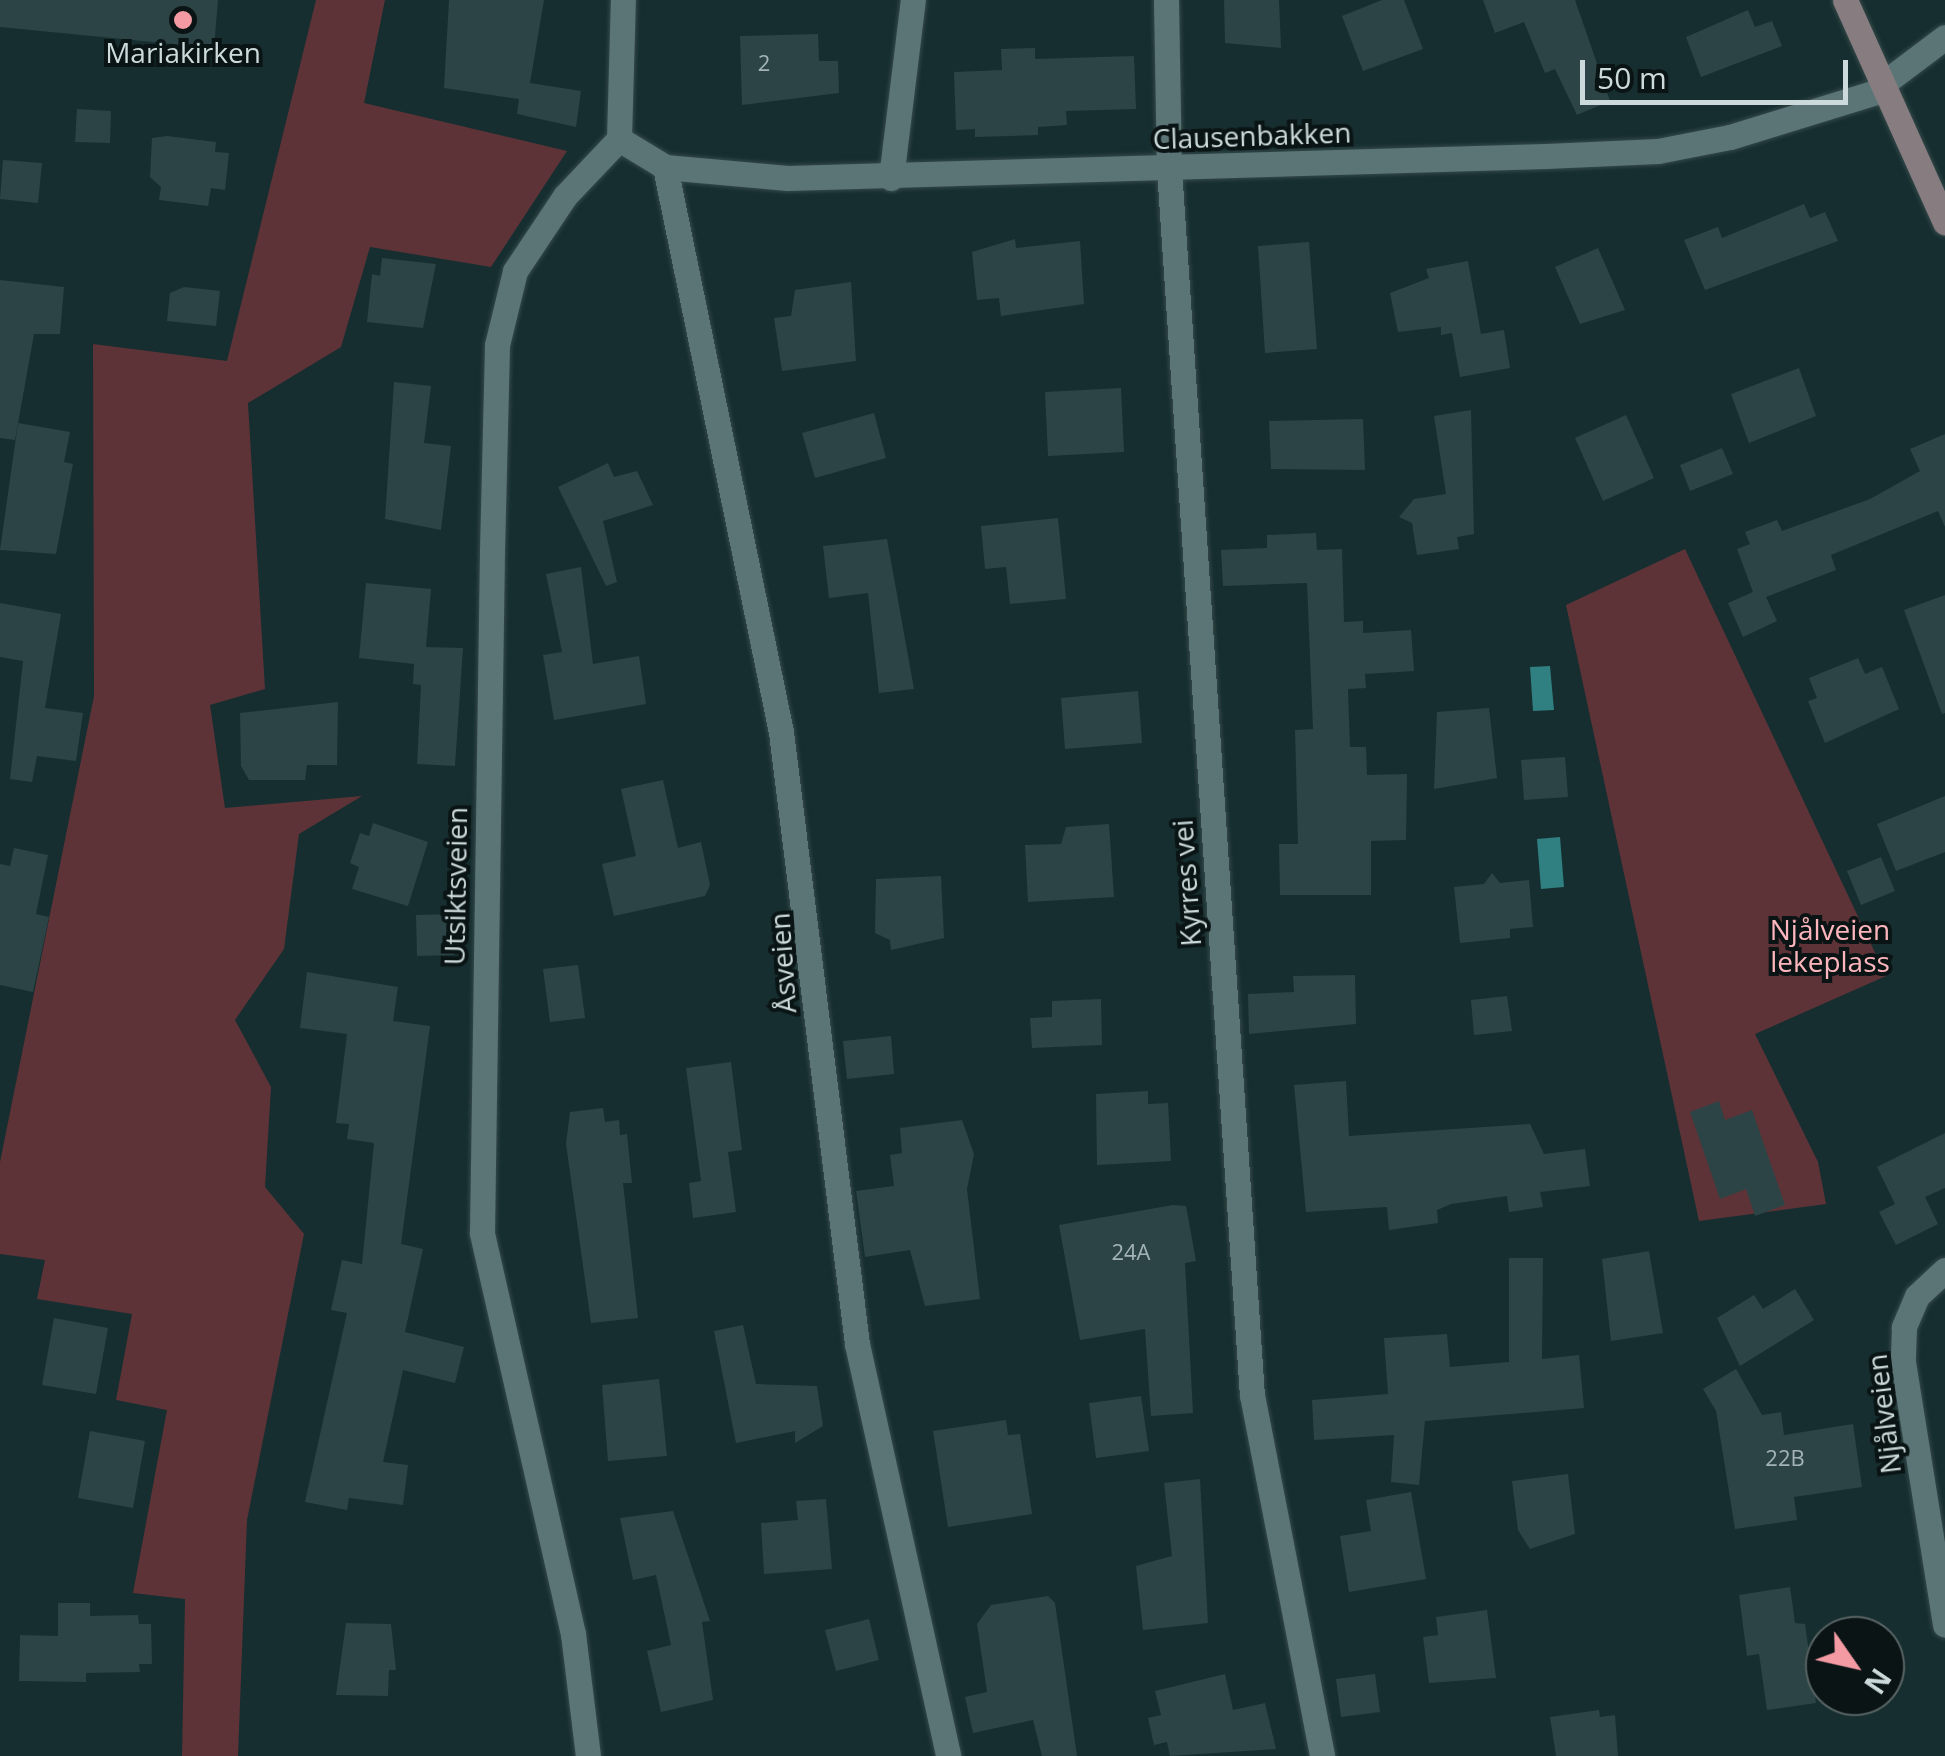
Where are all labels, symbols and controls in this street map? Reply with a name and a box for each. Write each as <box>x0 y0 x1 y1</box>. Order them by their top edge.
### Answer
marker: Mariakirken <box>172 9 194 31</box>
place label: Mariakirken <box>105 35 261 69</box>
scale bar <box>1585 40 1852 102</box>
house number: 2 <box>758 50 770 76</box>
text: 50 m <box>1597 57 1667 98</box>
street label: Clausenbakken <box>1152 115 1352 155</box>
street label: Utsiktsveien <box>437 806 473 966</box>
street label: Kyrres vei <box>1165 818 1207 948</box>
street label: Åsveien <box>762 912 802 1014</box>
park label: Njålveien lekeplass <box>1770 912 1890 978</box>
house number: 24A <box>1111 1239 1151 1265</box>
street label: Njålveien <box>1859 1352 1907 1476</box>
house number: 22B <box>1765 1445 1805 1471</box>
north arrow <box>1805 1616 1905 1716</box>
text: N <box>1856 1662 1900 1702</box>

